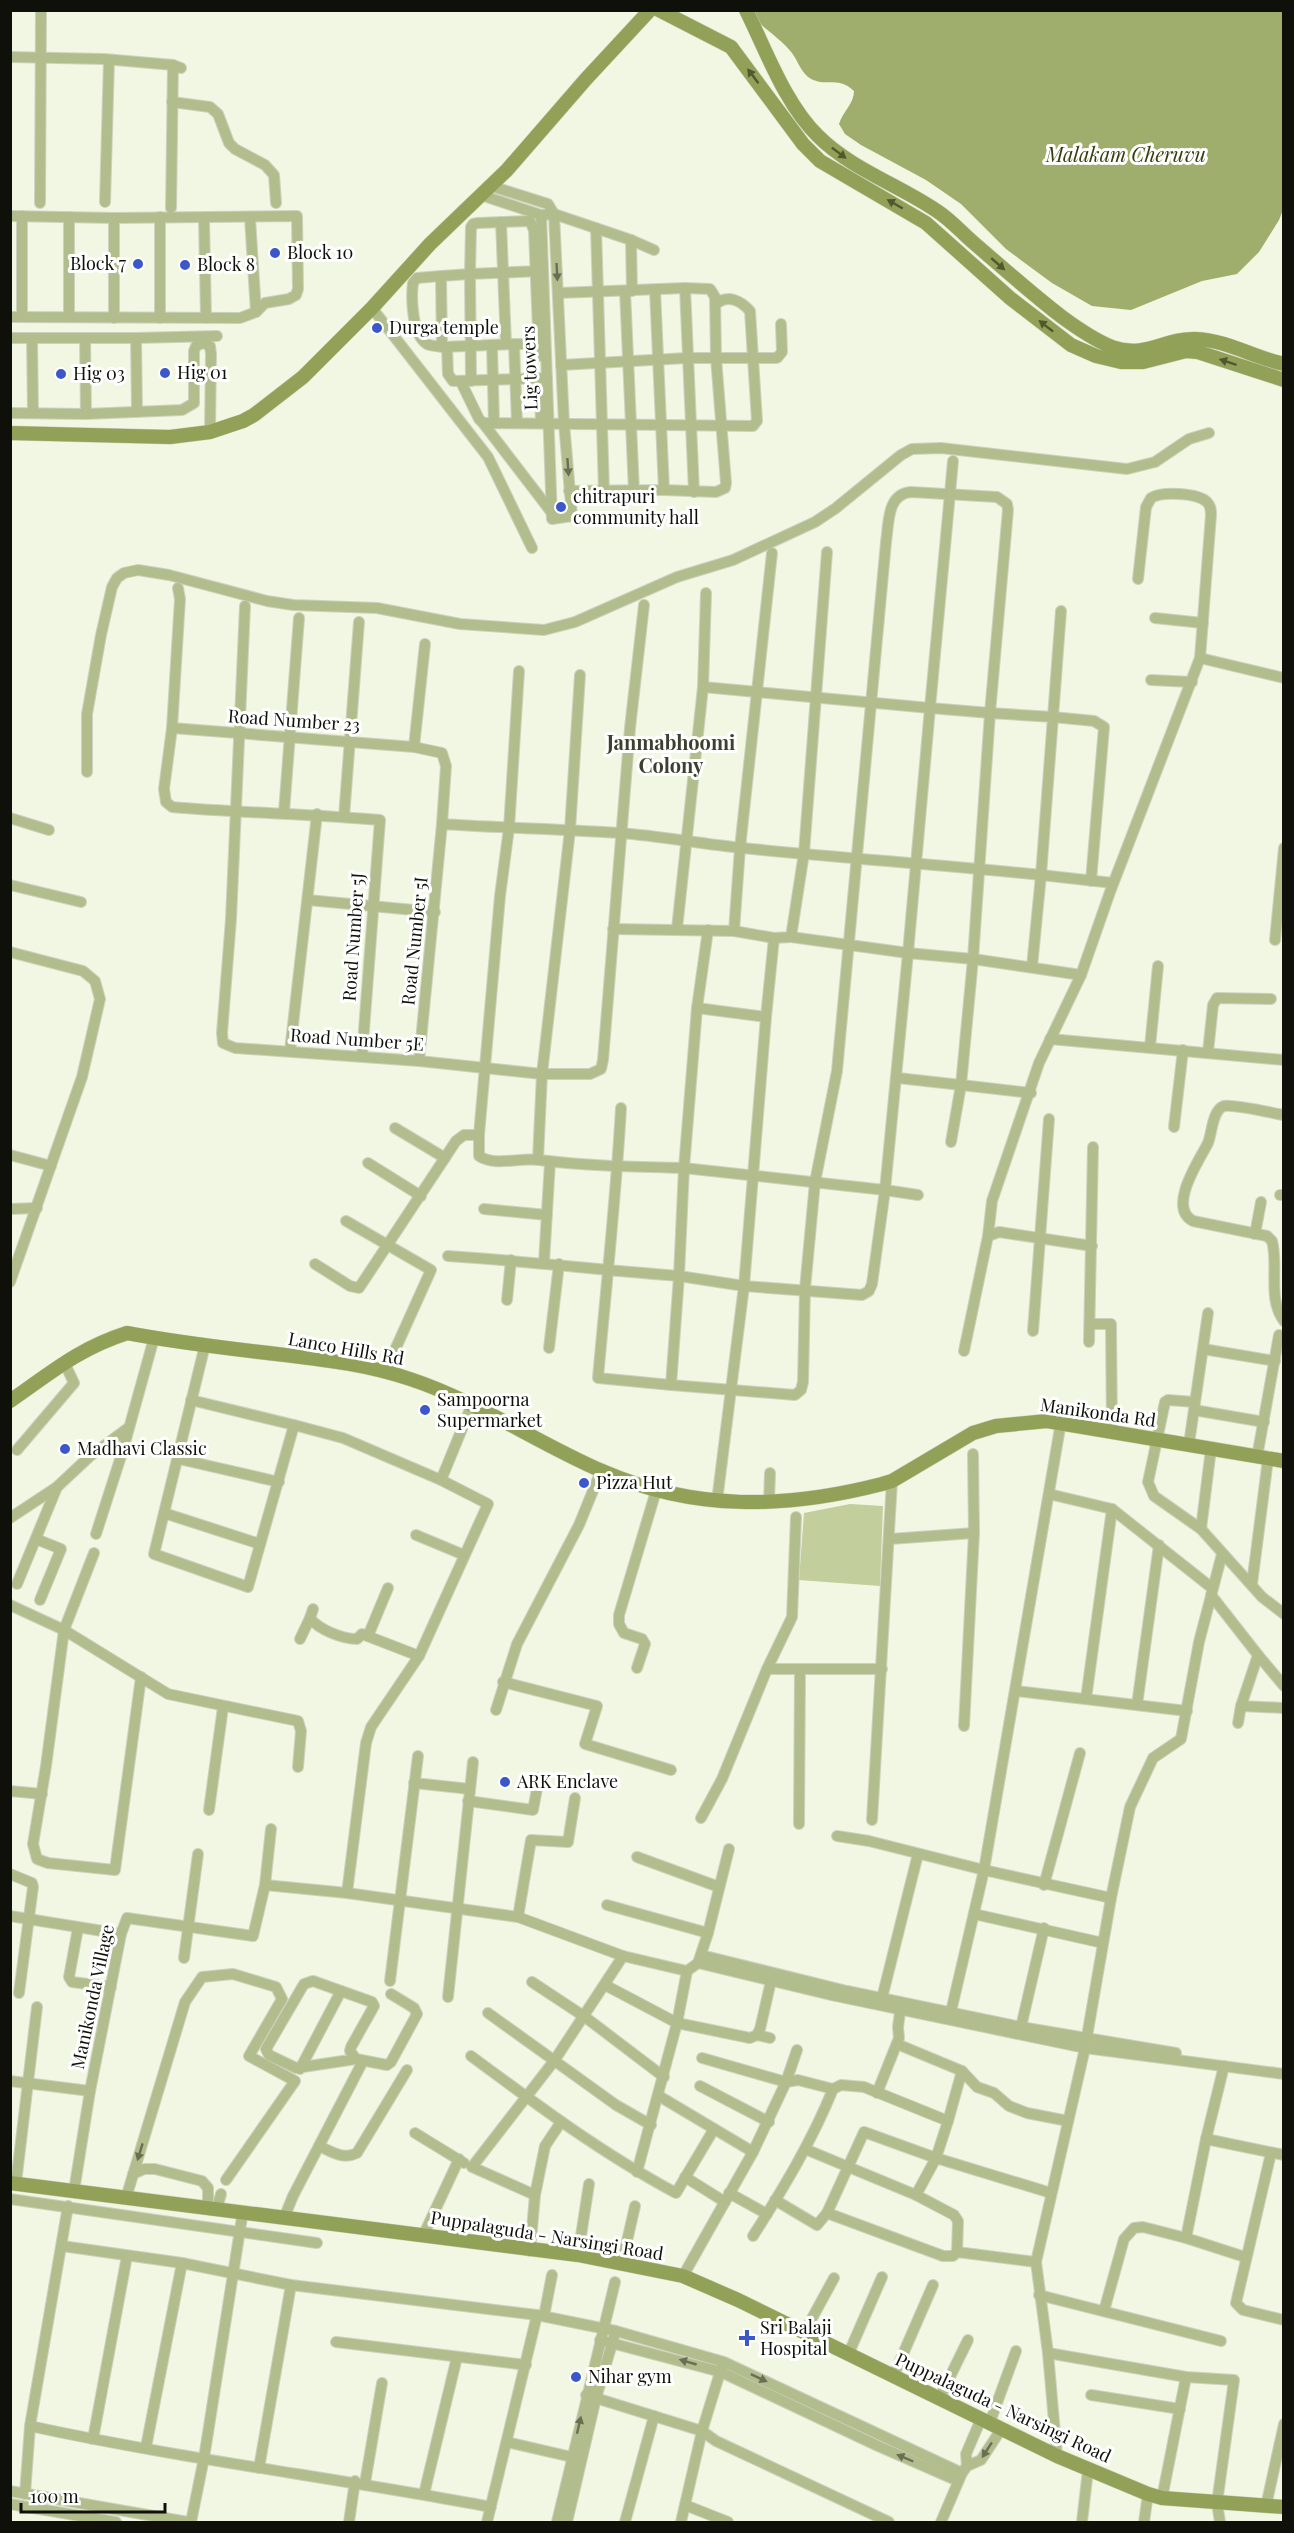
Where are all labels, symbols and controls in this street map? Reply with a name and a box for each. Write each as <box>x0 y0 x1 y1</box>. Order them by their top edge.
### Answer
one-way arrow <box>747 68 759 84</box>
water label: Malakam Cheruvu <box>1045 140 1206 167</box>
one-way arrow <box>831 146 847 159</box>
one-way arrow <box>886 200 903 210</box>
place label: Block 10 <box>287 240 353 264</box>
marker: Block 10 <box>268 246 282 260</box>
place label: Block 7 <box>70 251 127 275</box>
place label: Block 8 <box>197 252 255 276</box>
marker: Block 7 <box>131 257 145 271</box>
one-way arrow <box>990 257 1005 270</box>
marker: Block 8 <box>178 258 192 272</box>
one-way arrow <box>553 263 562 282</box>
place label: Durga temple <box>389 315 499 339</box>
one-way arrow <box>1038 320 1054 333</box>
marker: Durga temple <box>370 321 384 335</box>
street label: Lig towers <box>516 325 542 411</box>
one-way arrow <box>1219 356 1237 366</box>
place label: Hig 01 <box>177 360 228 384</box>
place label: Hig 03 <box>73 361 125 385</box>
marker: Hig 01 <box>158 366 172 380</box>
marker: Hig 03 <box>54 367 68 381</box>
one-way arrow <box>563 457 572 476</box>
place label: chitrapuri community hall <box>573 484 699 529</box>
marker: chitrapuri community hall <box>554 500 568 514</box>
street label: Road Number 23 <box>227 703 361 737</box>
district label: Janmabhoomi Colony <box>606 728 735 778</box>
street label: Road Number 5J <box>337 872 369 1002</box>
street label: Road Number 5I <box>395 875 433 1006</box>
street label: Road Number 5E <box>289 1022 425 1056</box>
street label: Lanco Hills Rd <box>286 1326 407 1370</box>
place label: Sampoorna Supermarket <box>437 1387 543 1432</box>
street label: Manikonda Rd <box>1039 1392 1158 1432</box>
marker: Sampoorna Supermarket <box>418 1403 432 1417</box>
place label: Madhavi Classic <box>77 1436 207 1460</box>
marker: Madhavi Classic <box>58 1442 72 1456</box>
place label: Pizza Hut <box>596 1470 673 1494</box>
marker: Pizza Hut <box>577 1476 591 1490</box>
place label: ARK Enclave <box>516 1769 618 1793</box>
marker: ARK Enclave <box>498 1775 512 1789</box>
street label: Manikonda Village <box>65 1922 119 2071</box>
one-way arrow <box>135 2143 144 2161</box>
street label: Puppalaguda - Narsingi Road <box>429 2205 666 2265</box>
place label: Sri Balaji Hospital <box>760 2315 832 2360</box>
marker: Sri Balaji Hospital <box>738 2329 756 2347</box>
street label: Puppalaguda - Narsingi Road <box>892 2346 1116 2468</box>
one-way arrow <box>679 2357 697 2366</box>
place label: Nihar gym <box>588 2364 672 2388</box>
marker: Nihar gym <box>569 2370 583 2384</box>
one-way arrow <box>750 2373 768 2383</box>
one-way arrow <box>575 2415 585 2434</box>
one-way arrow <box>982 2442 993 2458</box>
one-way arrow <box>895 2453 913 2463</box>
scale bar <box>21 2476 165 2514</box>
text: 100 m <box>30 2484 79 2508</box>

